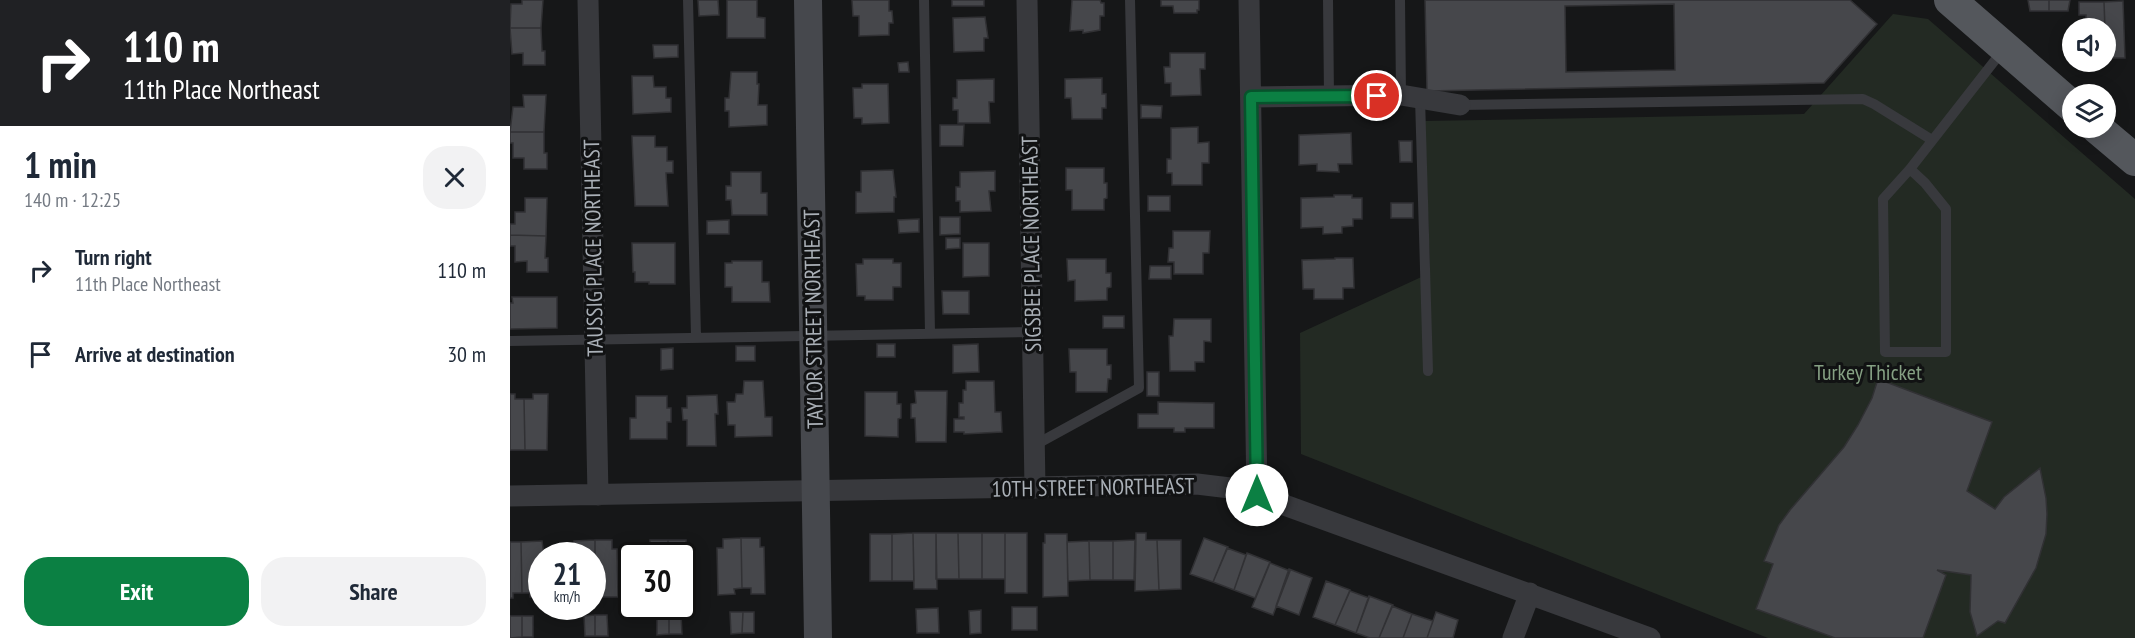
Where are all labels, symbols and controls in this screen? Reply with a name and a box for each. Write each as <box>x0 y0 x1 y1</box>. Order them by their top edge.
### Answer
map controls <box>2062 18 2116 138</box>
button: sound <box>2062 18 2116 72</box>
text: 110 m <box>123 19 220 74</box>
icon: right <box>24 24 102 102</box>
pin <box>1351 70 1402 121</box>
text: 11th Place Northeast <box>123 72 320 106</box>
icon: arrive <box>1360 79 1393 112</box>
button: layers <box>2062 84 2116 138</box>
street label: SIGSBEE PLACE NORTHEAST <box>1015 136 1047 352</box>
street label: TAUSSIG PLACE NORTHEAST <box>577 139 609 357</box>
text: 1 min <box>24 141 97 188</box>
button: close <box>423 146 486 209</box>
text: 140 m · 12:25 <box>24 187 121 213</box>
street label: TAYLOR STREET NORTHEAST <box>797 209 829 429</box>
text: Turn right <box>75 243 152 271</box>
icon: right <box>24 254 57 287</box>
text: 110 m <box>437 256 486 284</box>
text: 11th Place Northeast <box>75 271 221 297</box>
icon: arrive <box>24 338 57 371</box>
text: Arrive at destination <box>75 340 235 368</box>
text: 30 m <box>447 340 486 368</box>
park label: Turkey Thicket <box>1814 358 1922 386</box>
position arrow <box>1225 463 1289 527</box>
street label: 10TH STREET NORTHEAST <box>991 471 1195 503</box>
speed limit sign: 30 <box>618 542 696 620</box>
text: 21 <box>553 554 581 593</box>
button: Exit <box>24 557 249 626</box>
button: Share <box>261 557 486 626</box>
text: km/h <box>554 587 580 606</box>

